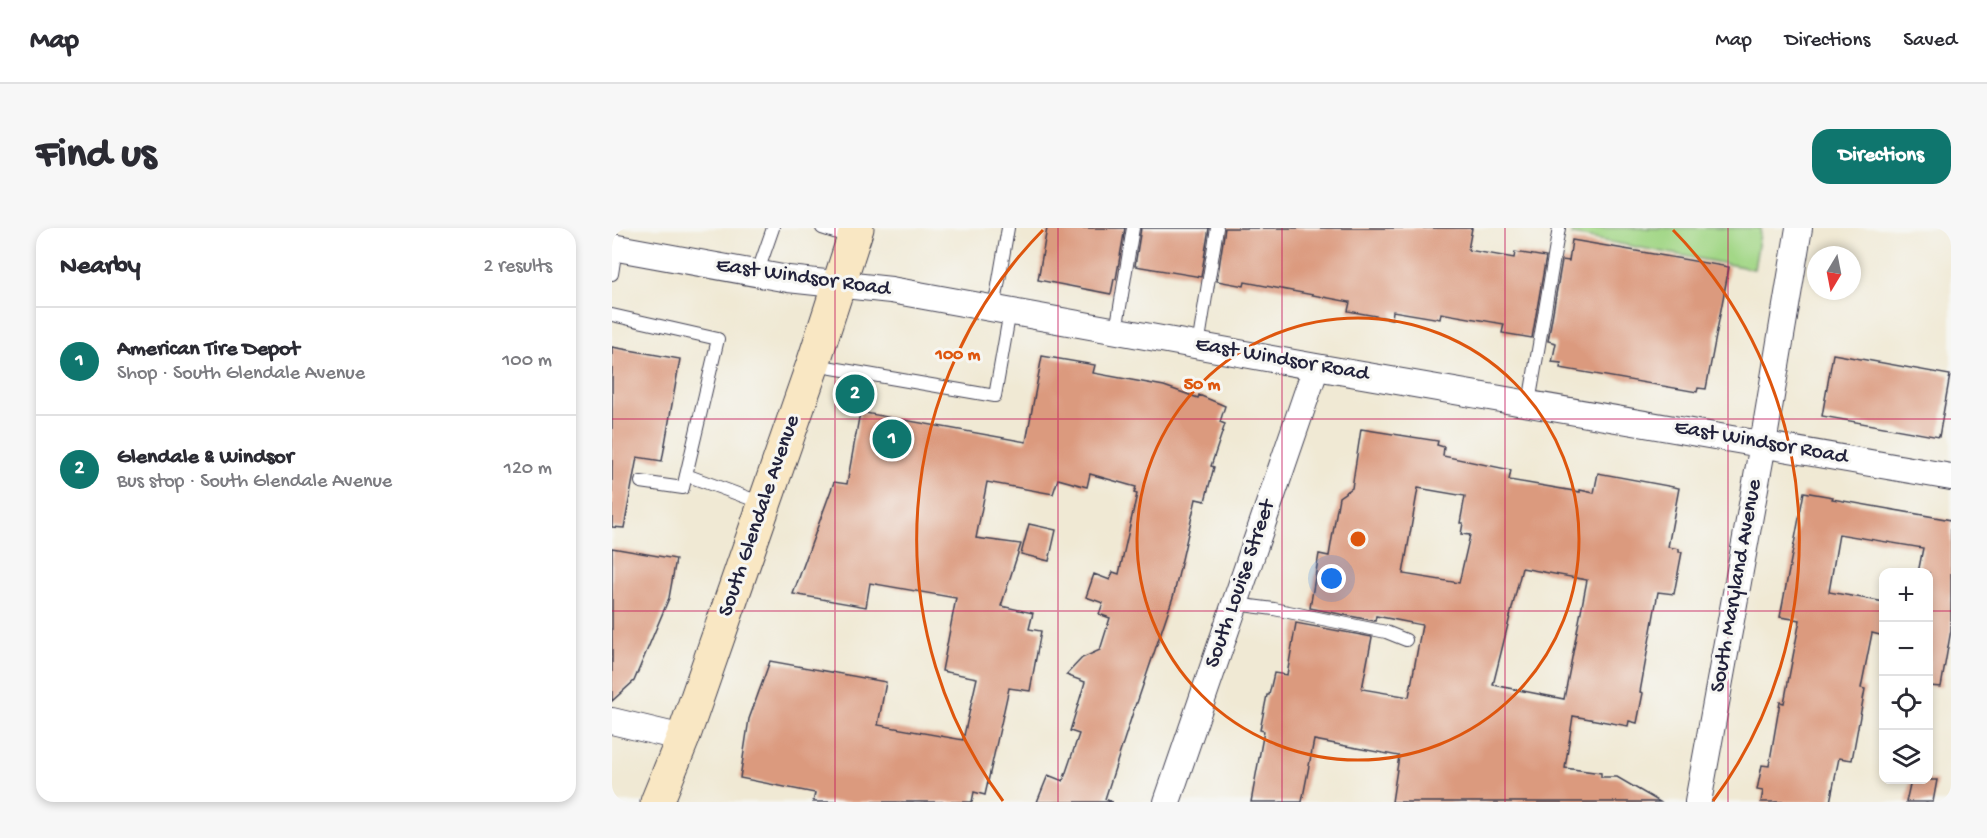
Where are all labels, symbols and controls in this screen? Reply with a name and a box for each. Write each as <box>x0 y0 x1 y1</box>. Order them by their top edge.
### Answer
text: Map <box>30 25 79 58</box>
text: Map <box>1715 29 1752 54</box>
text: Directions <box>1785 29 1870 54</box>
text: Saved <box>1903 29 1957 54</box>
button: Directions <box>1812 129 1951 184</box>
text: Find us <box>36 132 156 181</box>
north arrow <box>1807 246 1861 300</box>
text: Nearby <box>60 252 141 283</box>
street label: East Windsor Road <box>714 253 894 303</box>
text: 2 results <box>483 256 552 279</box>
street label: East Windsor Road <box>1193 332 1373 388</box>
text: American Tire Depot <box>117 337 299 363</box>
text: 100 m <box>935 345 981 366</box>
text: 1 <box>75 350 84 373</box>
text: 100 m <box>502 350 552 373</box>
text: Shop · South Glendale Avenue <box>117 363 365 386</box>
pin: 2 <box>836 372 874 416</box>
text: 50 m <box>1184 375 1221 396</box>
street label: South Glendale Avenue <box>713 411 807 620</box>
street label: East Windsor Road <box>1672 415 1852 471</box>
pin: 1 <box>872 416 912 462</box>
text: Glendale & Windsor <box>117 445 294 471</box>
text: 2 <box>75 458 84 481</box>
text: 120 m <box>504 458 552 481</box>
text: Bus stop · South Glendale Avenue <box>117 471 392 494</box>
street label: South Maryland Avenue <box>1705 477 1769 695</box>
street label: South Louise Street <box>1200 495 1283 671</box>
centre of rings <box>1348 529 1368 549</box>
your location <box>1317 564 1346 593</box>
map controls <box>1879 568 1933 784</box>
button: + <box>1879 568 1933 622</box>
button: − <box>1879 622 1933 676</box>
button: locate <box>1879 676 1933 730</box>
button: layers <box>1879 730 1933 784</box>

